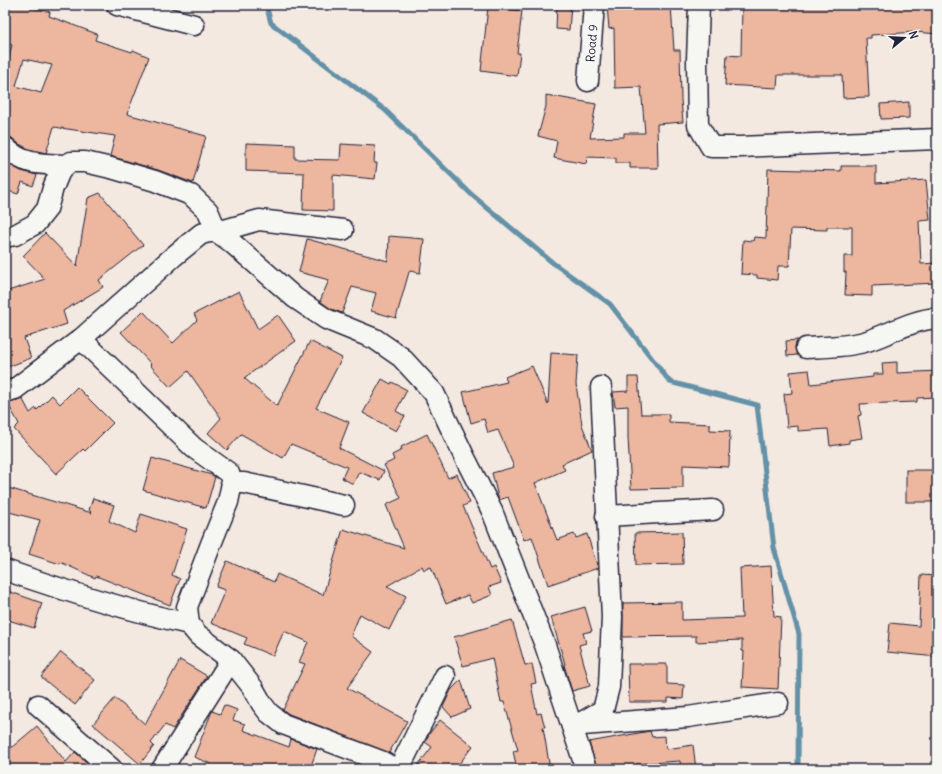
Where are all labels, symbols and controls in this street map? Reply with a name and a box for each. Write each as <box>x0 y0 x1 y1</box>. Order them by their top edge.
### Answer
north arrow <box>884 18 924 58</box>
street label: Road 9 <box>582 24 600 63</box>
text: N <box>906 29 921 41</box>

